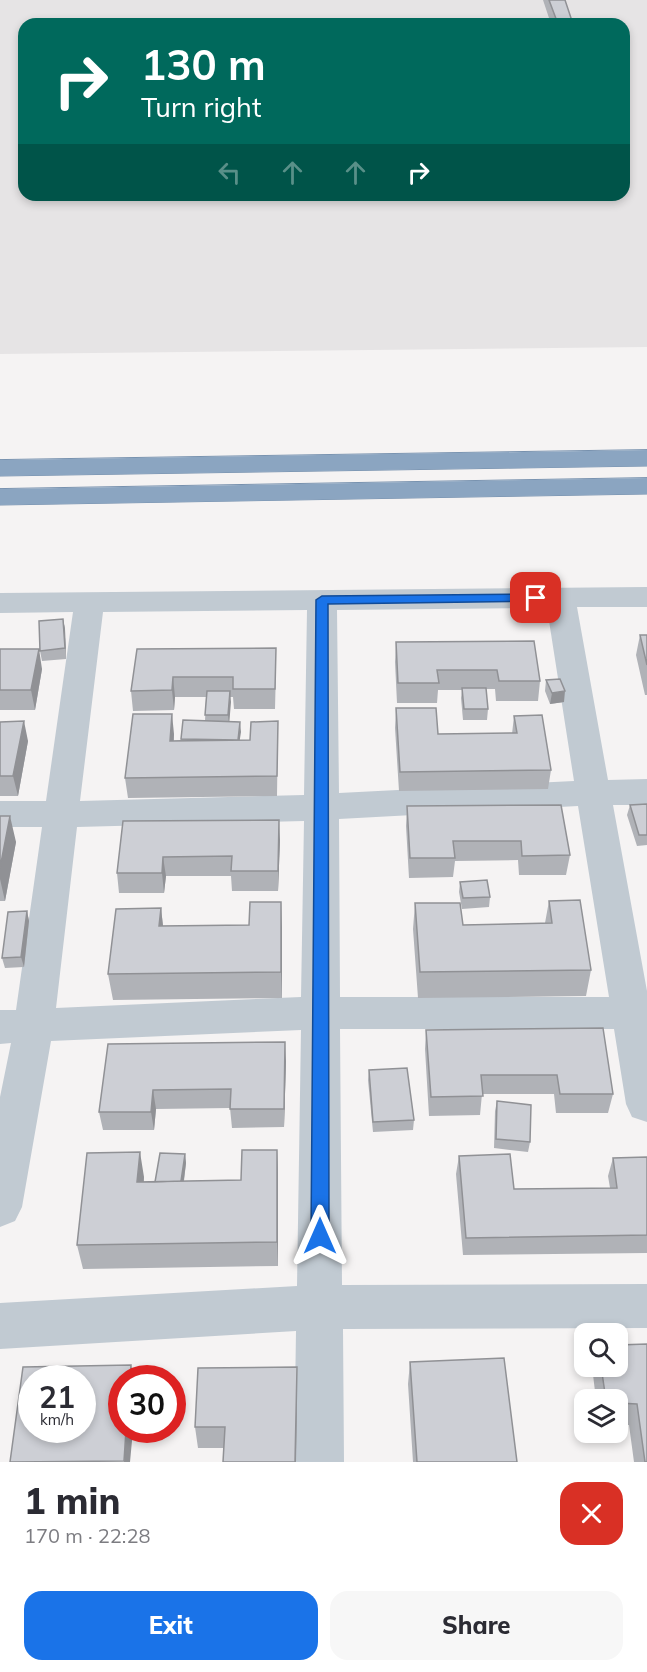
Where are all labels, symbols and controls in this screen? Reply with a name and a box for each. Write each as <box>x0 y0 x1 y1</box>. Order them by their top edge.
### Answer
text: 130 m <box>141 38 266 91</box>
icon: right <box>42 42 120 120</box>
text: Turn right <box>141 90 261 124</box>
icon: left <box>213 156 246 189</box>
icon: ahead <box>276 156 309 189</box>
icon: ahead <box>339 156 372 189</box>
icon: right <box>402 156 435 189</box>
pin <box>510 572 561 623</box>
icon: arrive <box>519 581 552 614</box>
position arrow <box>288 1204 352 1268</box>
map controls <box>574 1323 628 1443</box>
button: search <box>574 1323 628 1377</box>
speed limit sign: 30 <box>108 1365 186 1443</box>
text: 21 <box>39 1378 75 1416</box>
button: layers <box>574 1389 628 1443</box>
text: km/h <box>40 1410 74 1429</box>
text: 1 min <box>24 1478 120 1523</box>
button: close <box>560 1482 623 1545</box>
text: 170 m · 22:28 <box>24 1523 150 1548</box>
button: Exit <box>24 1591 318 1660</box>
button: Share <box>330 1591 623 1660</box>

